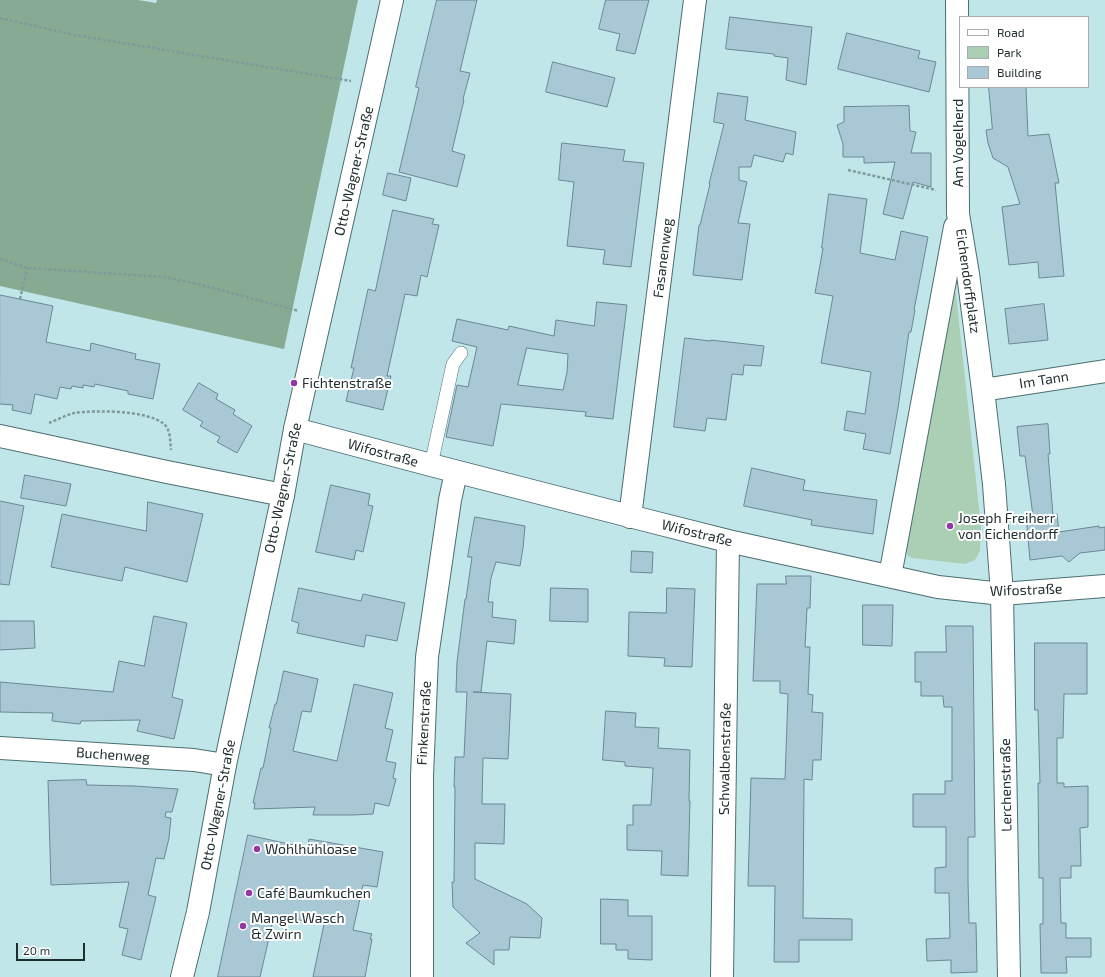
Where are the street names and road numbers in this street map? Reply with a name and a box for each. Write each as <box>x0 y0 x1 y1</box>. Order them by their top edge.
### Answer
street label: Am Vogelherd <box>950 99 966 187</box>
street label: Otto-Wagner-Straße <box>331 104 377 238</box>
street label: Fasanenweg <box>650 217 676 299</box>
street label: Eichendorffplatz <box>952 227 984 335</box>
street label: Im Tann <box>1018 368 1070 392</box>
street label: Otto-Wagner-Straße <box>261 421 305 555</box>
street label: Wifostraße <box>346 435 420 471</box>
street label: Wifostraße <box>660 516 734 550</box>
street label: Wifostraße <box>989 580 1063 600</box>
street label: Finkenstraße <box>413 680 435 766</box>
street label: Schwalbenstraße <box>716 703 734 815</box>
street label: Otto-Wagner-Straße <box>197 738 239 872</box>
street label: Lerchenstraße <box>997 738 1015 832</box>
street label: Buchenweg <box>75 744 151 766</box>

